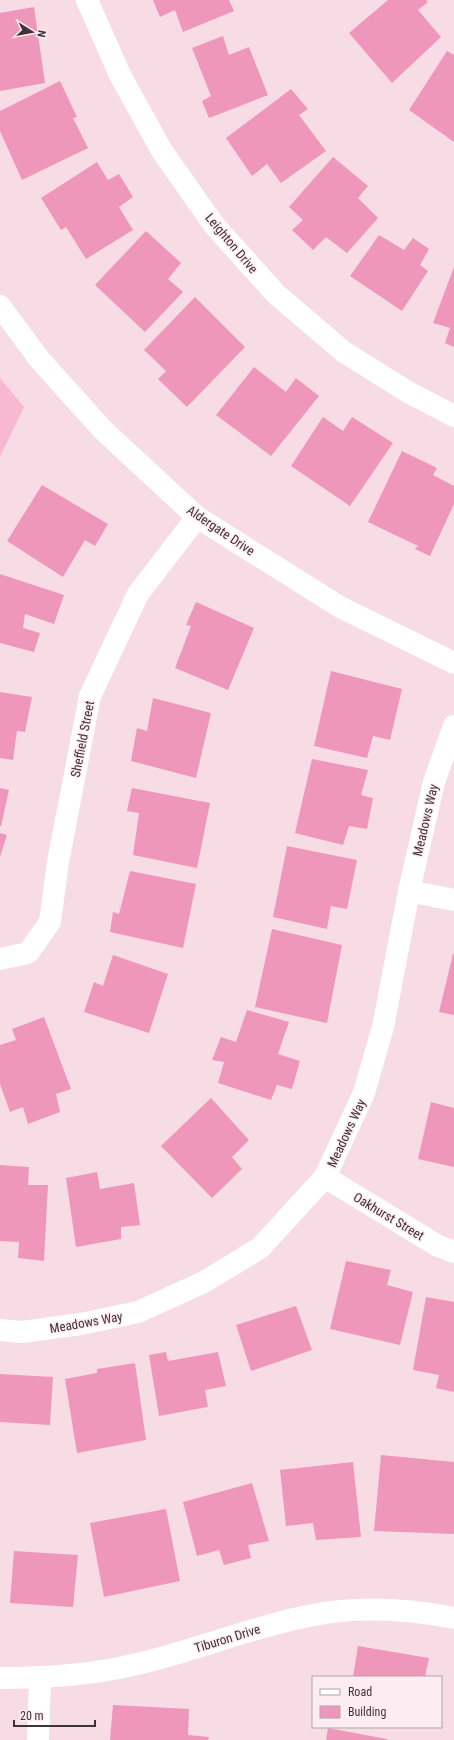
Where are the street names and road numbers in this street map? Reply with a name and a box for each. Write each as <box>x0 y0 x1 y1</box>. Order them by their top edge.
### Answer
street label: Leighton Drive <box>202 210 261 276</box>
street label: Aldergate Drive <box>184 502 257 559</box>
street label: Sheffield Street <box>68 699 97 779</box>
street label: Meadows Way <box>410 782 441 858</box>
street label: Meadows Way <box>324 1096 369 1170</box>
street label: Oakhurst Street <box>351 1189 427 1243</box>
street label: Meadows Way <box>48 1309 124 1336</box>
street label: Tiburon Drive <box>192 1621 262 1656</box>

